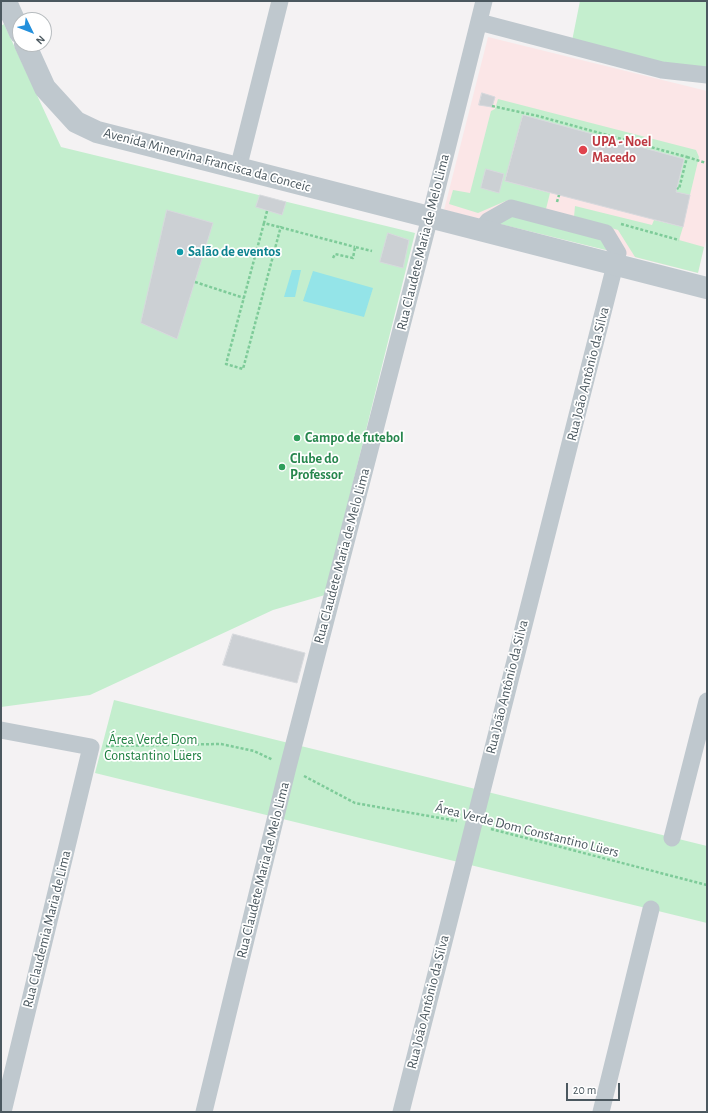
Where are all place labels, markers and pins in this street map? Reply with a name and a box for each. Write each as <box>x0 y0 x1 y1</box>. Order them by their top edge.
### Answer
place label: UPA - Noel Macedo <box>592 134 651 166</box>
marker: UPA - Noel Macedo <box>577 144 589 156</box>
place label: Salão de eventos <box>188 244 281 260</box>
marker: Salão de eventos <box>175 247 185 257</box>
place label: Campo de futebol <box>305 430 404 446</box>
marker: Campo de futebol <box>292 433 302 443</box>
place label: Clube do Professor <box>290 451 343 484</box>
marker: Clube do Professor <box>277 462 287 472</box>

